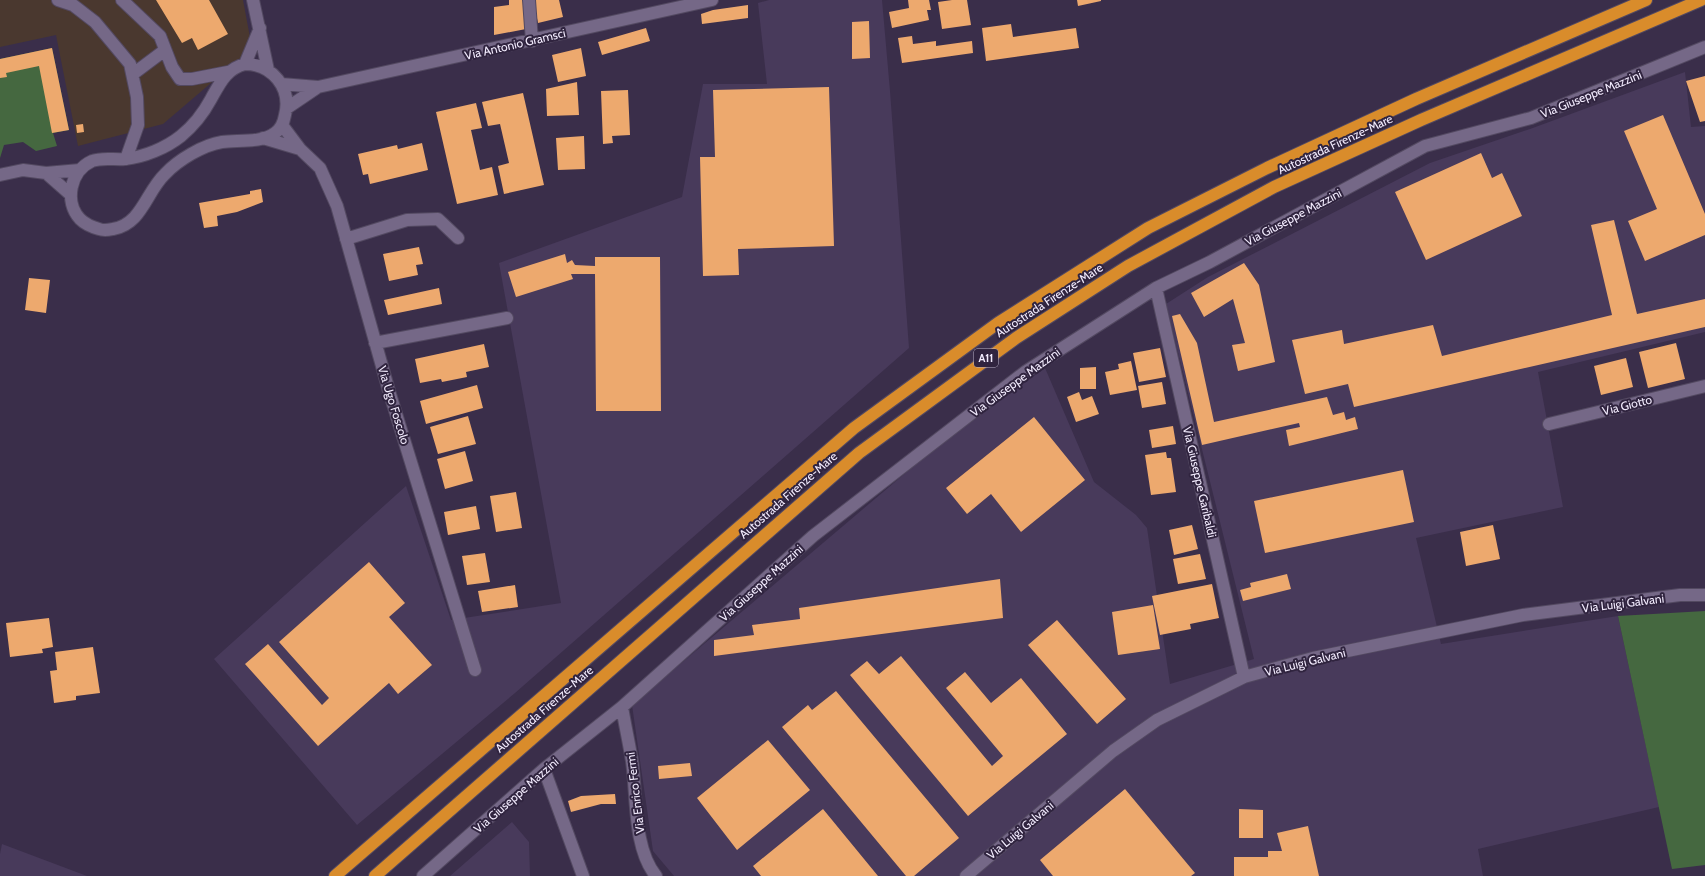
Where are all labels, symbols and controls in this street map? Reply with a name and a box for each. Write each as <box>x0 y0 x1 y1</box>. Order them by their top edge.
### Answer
street label: Via Antonio Gramsci <box>463 25 567 63</box>
street label: Via Giuseppe Mazzini <box>1538 67 1644 121</box>
street label: Autostrada Firenze-Mare <box>1275 111 1395 177</box>
street label: Via Giuseppe Mazzini <box>1242 185 1344 249</box>
street label: Autostrada Firenze-Mare <box>993 260 1105 340</box>
street label: Via Giuseppe Mazzini <box>967 344 1063 420</box>
road number: A11 <box>974 349 998 367</box>
street label: Via Ugo Foscolo <box>375 364 413 446</box>
street label: Via Giotto <box>1601 392 1654 418</box>
street label: Via Giuseppe Garibaldi <box>1180 425 1220 539</box>
street label: Autostrada Firenze-Mare <box>736 448 840 542</box>
street label: Via Giuseppe Mazzini <box>716 541 806 625</box>
street label: Via Luigi Galvani <box>1581 591 1665 615</box>
street label: Via Luigi Galvani <box>1263 645 1347 679</box>
street label: Autostrada Firenze-Mare <box>492 662 596 756</box>
street label: Via Enrico Fermi <box>623 751 647 835</box>
street label: Via Giuseppe Mazzini <box>470 754 562 836</box>
street label: Via Luigi Galvani <box>984 798 1056 862</box>

